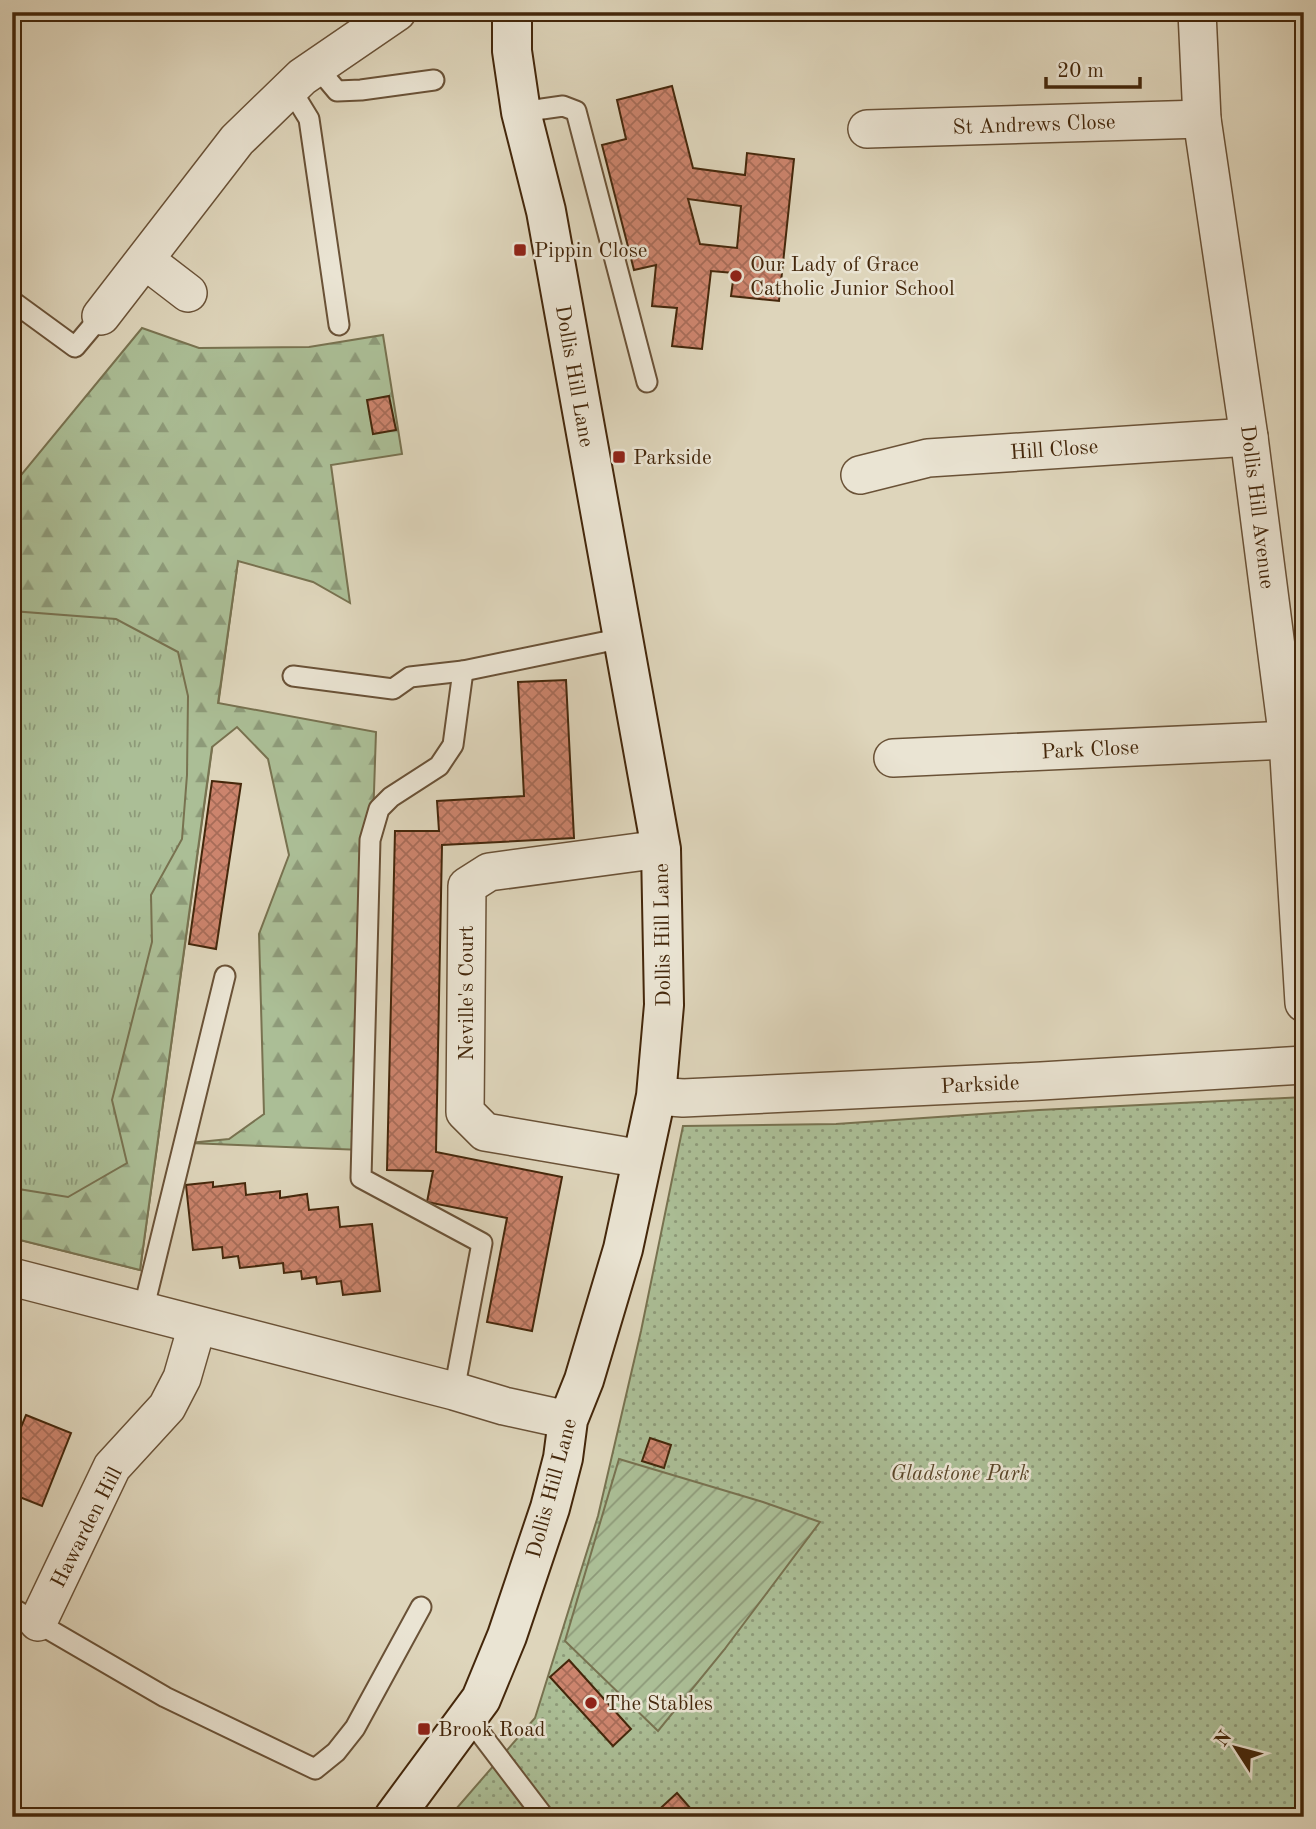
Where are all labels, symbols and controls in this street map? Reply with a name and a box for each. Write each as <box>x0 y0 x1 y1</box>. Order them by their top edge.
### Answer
scale bar <box>1046 46 1141 90</box>
text: 20 m <box>1057 61 1104 82</box>
street label: St Andrews Close <box>952 112 1116 139</box>
place label: Pippin Close <box>534 241 648 262</box>
marker: Pippin Close <box>512 242 528 258</box>
place label: Our Lady of Grace Catholic Junior School <box>750 255 955 300</box>
marker: Our Lady of Grace Catholic Junior School <box>728 268 744 284</box>
street label: Dollis Hill Lane <box>551 304 596 449</box>
street label: Dollis Hill Avenue <box>1236 424 1277 590</box>
street label: Hill Close <box>1009 437 1099 464</box>
place label: Parkside <box>633 448 712 469</box>
marker: Parkside <box>611 449 627 465</box>
street label: Park Close <box>1041 737 1140 764</box>
street label: Dollis Hill Lane <box>652 863 675 1007</box>
street label: Neville's Court <box>457 925 478 1061</box>
street label: Parkside <box>940 1073 1020 1098</box>
street label: Dollis Hill Lane <box>524 1416 581 1561</box>
street label: Hawarden Hill <box>48 1464 127 1591</box>
park label: Gladstone Park <box>890 1464 1030 1485</box>
place label: The Stables <box>605 1694 713 1715</box>
marker: The Stables <box>583 1695 599 1711</box>
north arrow <box>1200 1714 1270 1784</box>
place label: Brook Road <box>438 1720 546 1741</box>
marker: Brook Road <box>416 1721 432 1737</box>
text: N <box>1212 1728 1237 1751</box>

